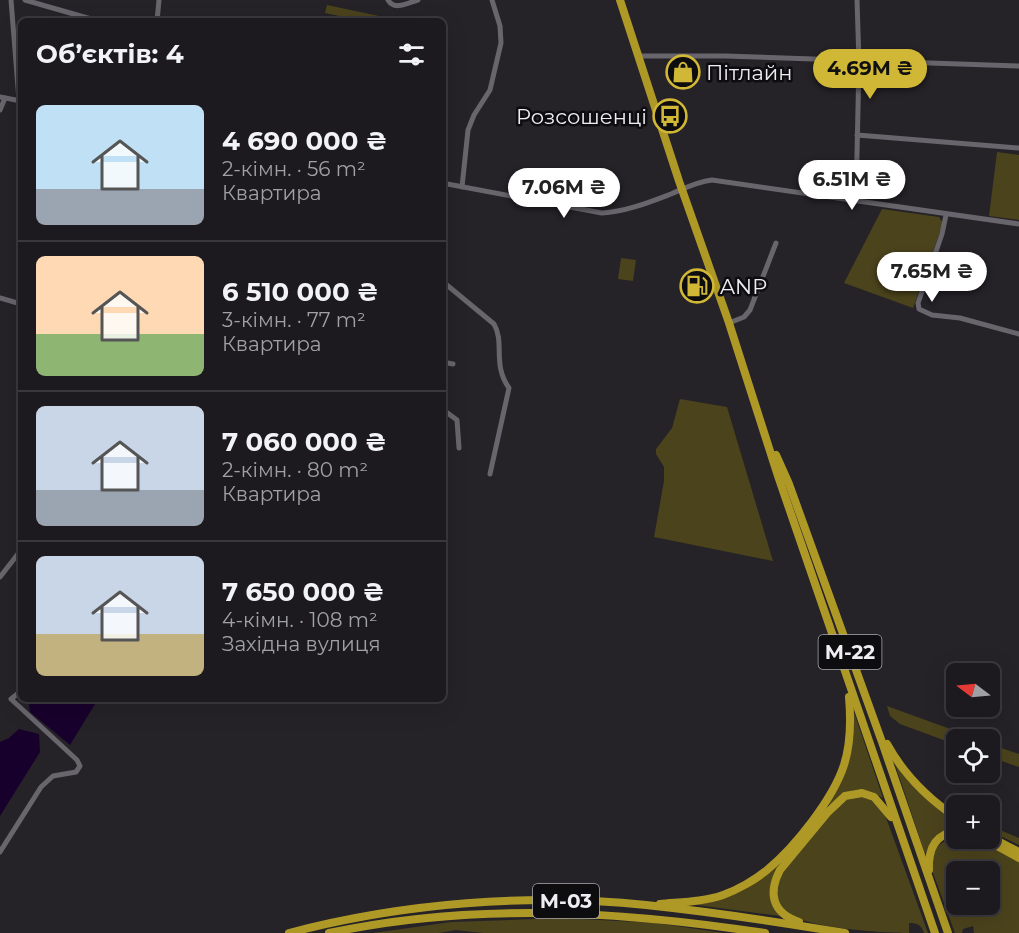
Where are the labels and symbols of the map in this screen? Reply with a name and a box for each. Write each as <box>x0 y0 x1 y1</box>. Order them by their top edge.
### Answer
pin: 4.69M ₴ <box>815 49 925 100</box>
shop icon: Пітлайн <box>665 54 701 90</box>
place label: Пітлайн <box>706 60 792 85</box>
bus stop icon: Розсошенці <box>652 98 688 134</box>
place label: Розсошенці <box>516 104 647 129</box>
pin: 6.51M ₴ <box>797 160 907 211</box>
pin: 7.06M ₴ <box>509 168 619 219</box>
pin: 7.65M ₴ <box>877 252 987 303</box>
fuel station icon: ANP <box>679 268 715 304</box>
place label: ANP <box>720 274 767 299</box>
road number: М-22 <box>818 635 882 669</box>
north arrow <box>946 663 1000 717</box>
road number: М-03 <box>533 884 599 918</box>

